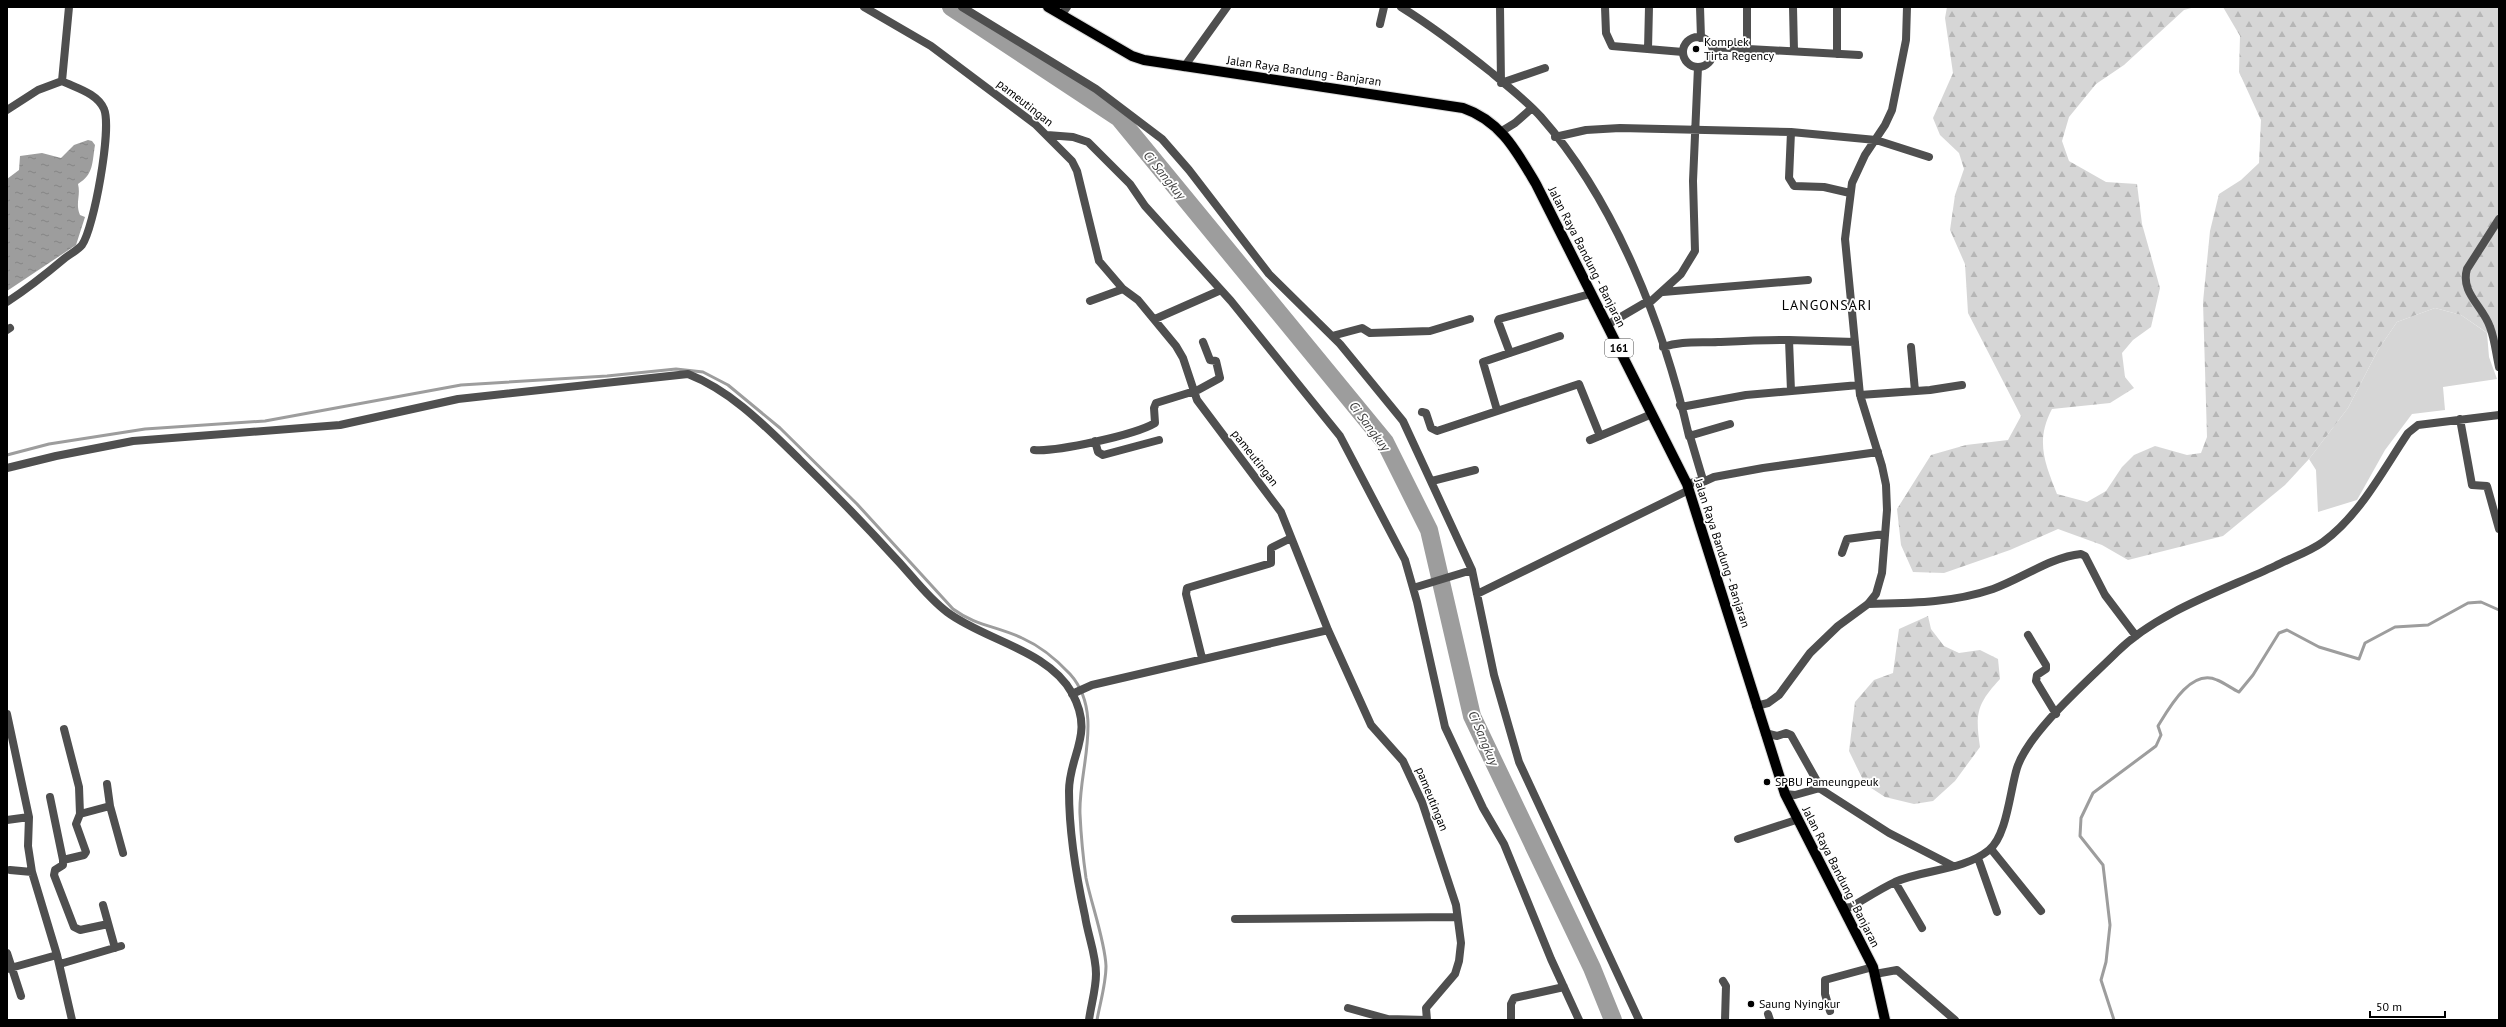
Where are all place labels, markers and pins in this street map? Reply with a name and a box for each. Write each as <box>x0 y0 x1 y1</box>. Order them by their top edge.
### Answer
place label: Komplek Tirta Regency <box>1704 34 1774 63</box>
marker: Komplek Tirta Regency <box>1691 44 1701 54</box>
place label: SPBU Pameungpeuk <box>1775 774 1879 789</box>
marker: SPBU Pameungpeuk <box>1762 777 1772 787</box>
place label: Saung Nyingkur <box>1759 996 1840 1011</box>
marker: Saung Nyingkur <box>1746 999 1756 1009</box>

